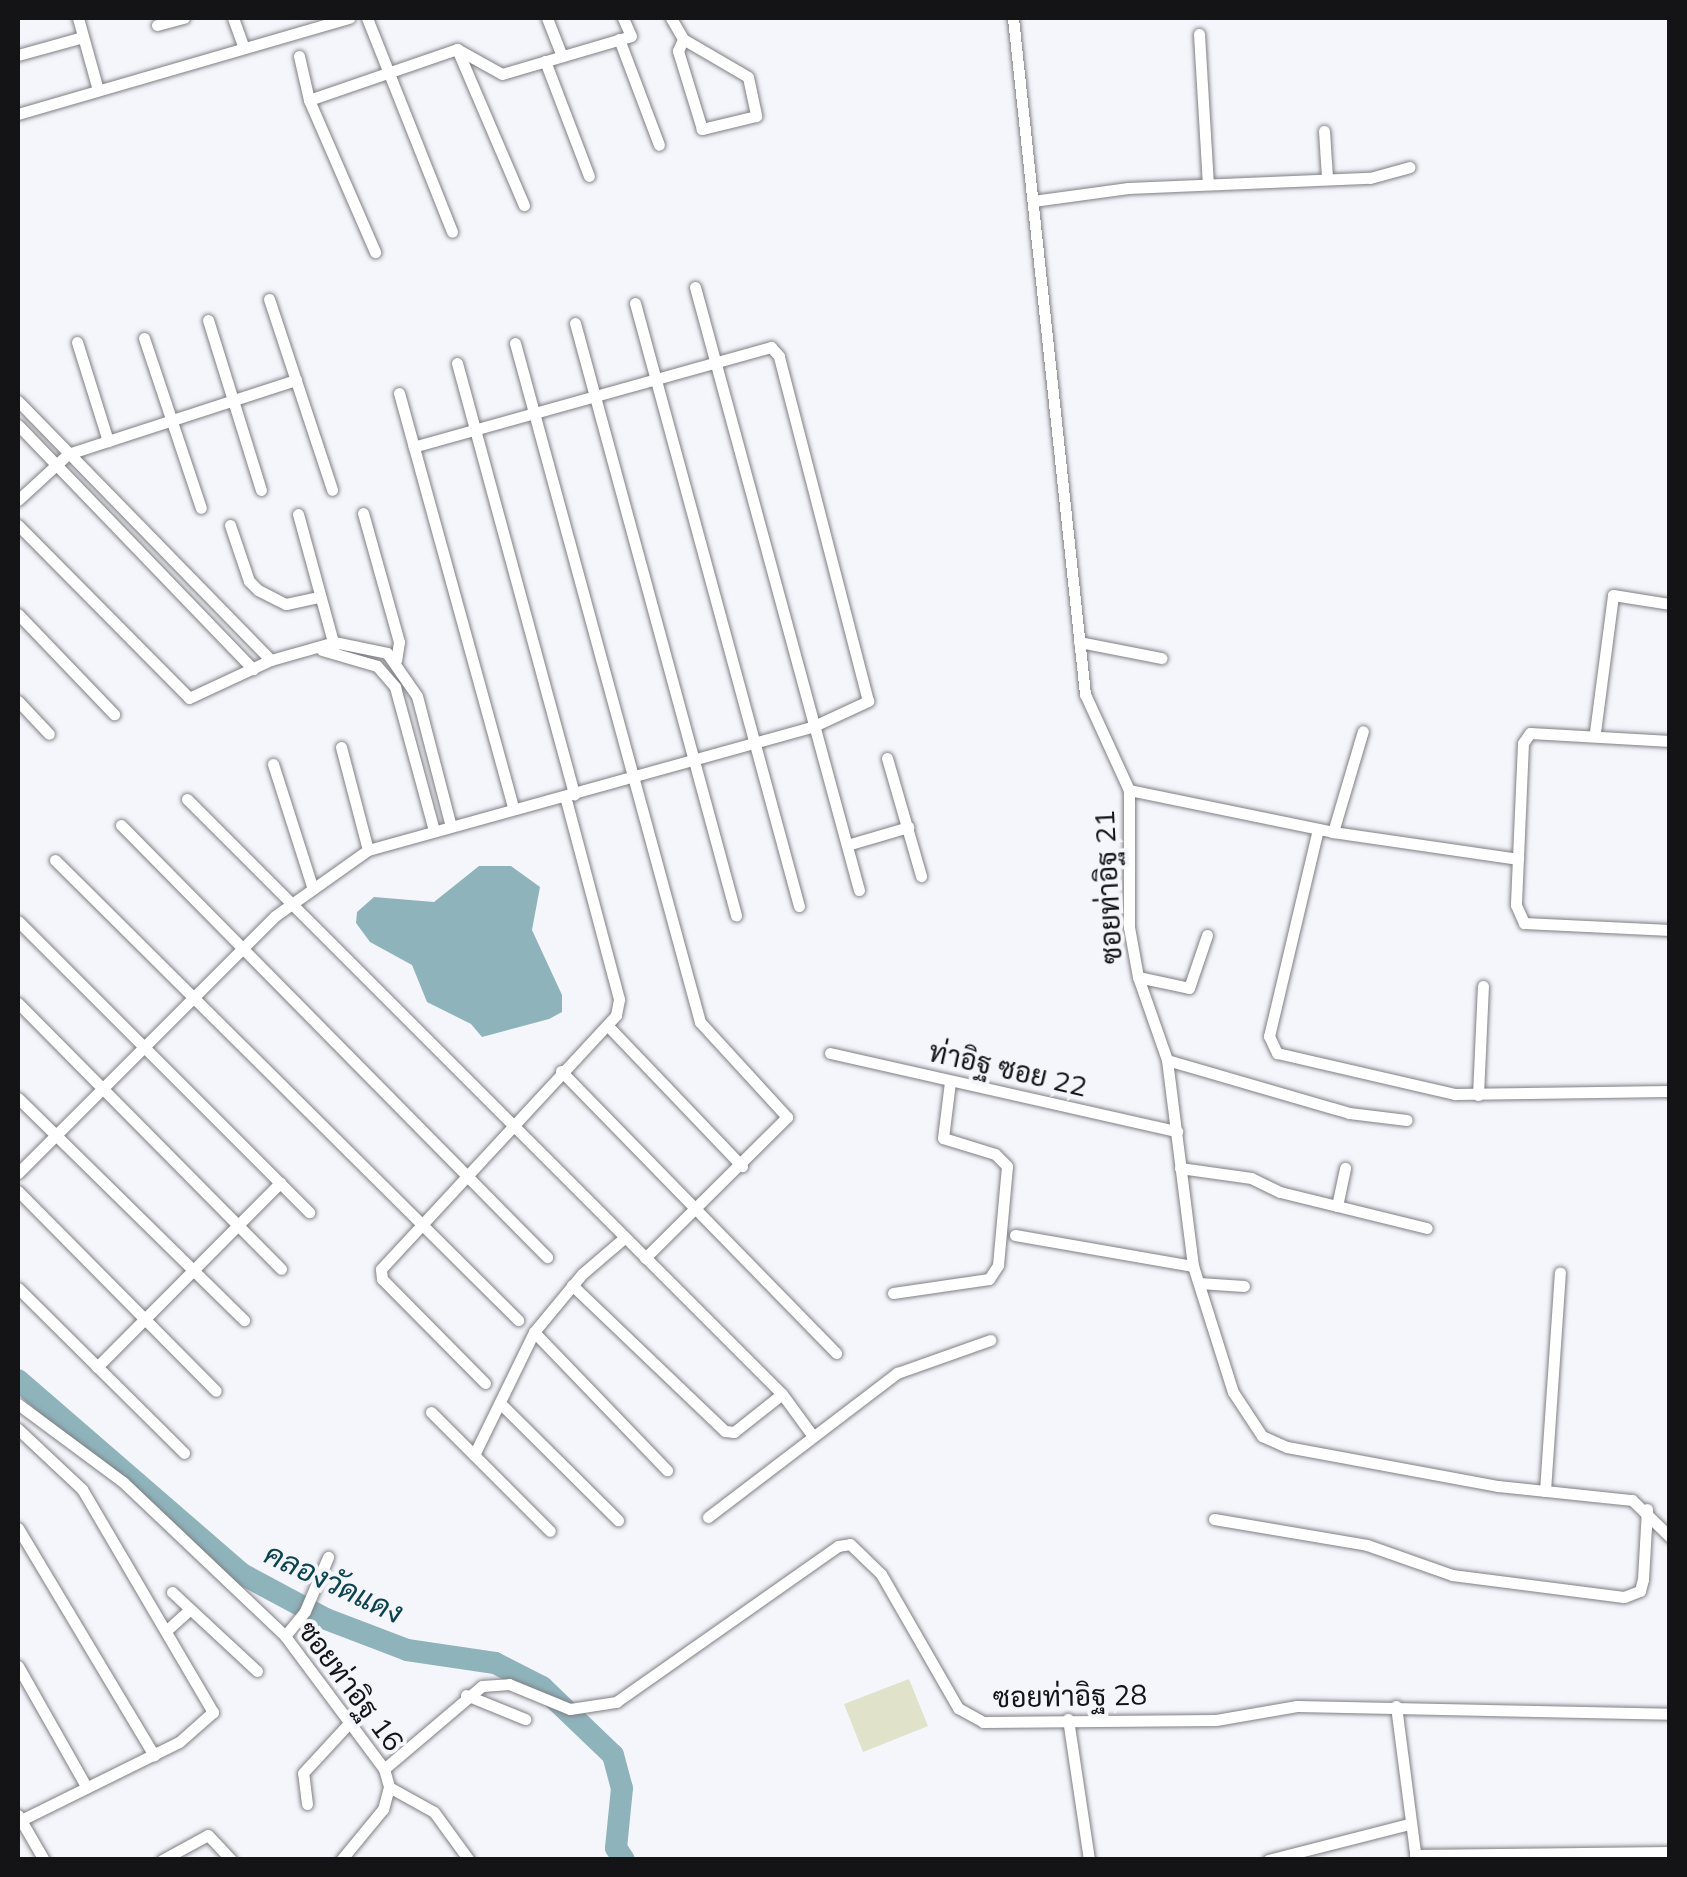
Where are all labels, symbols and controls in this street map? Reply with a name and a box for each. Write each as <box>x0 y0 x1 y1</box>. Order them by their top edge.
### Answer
street label: ซอยท่าอิฐ 21 <box>1087 809 1129 965</box>
street label: ท่าอิฐ ซอย 22 <box>926 1034 1090 1104</box>
water label: คลองวัดแดง <box>259 1535 409 1631</box>
street label: ซอยท่าอิฐ 16 <box>291 1614 411 1758</box>
street label: ซอยท่าอิฐ 28 <box>993 1678 1147 1714</box>

